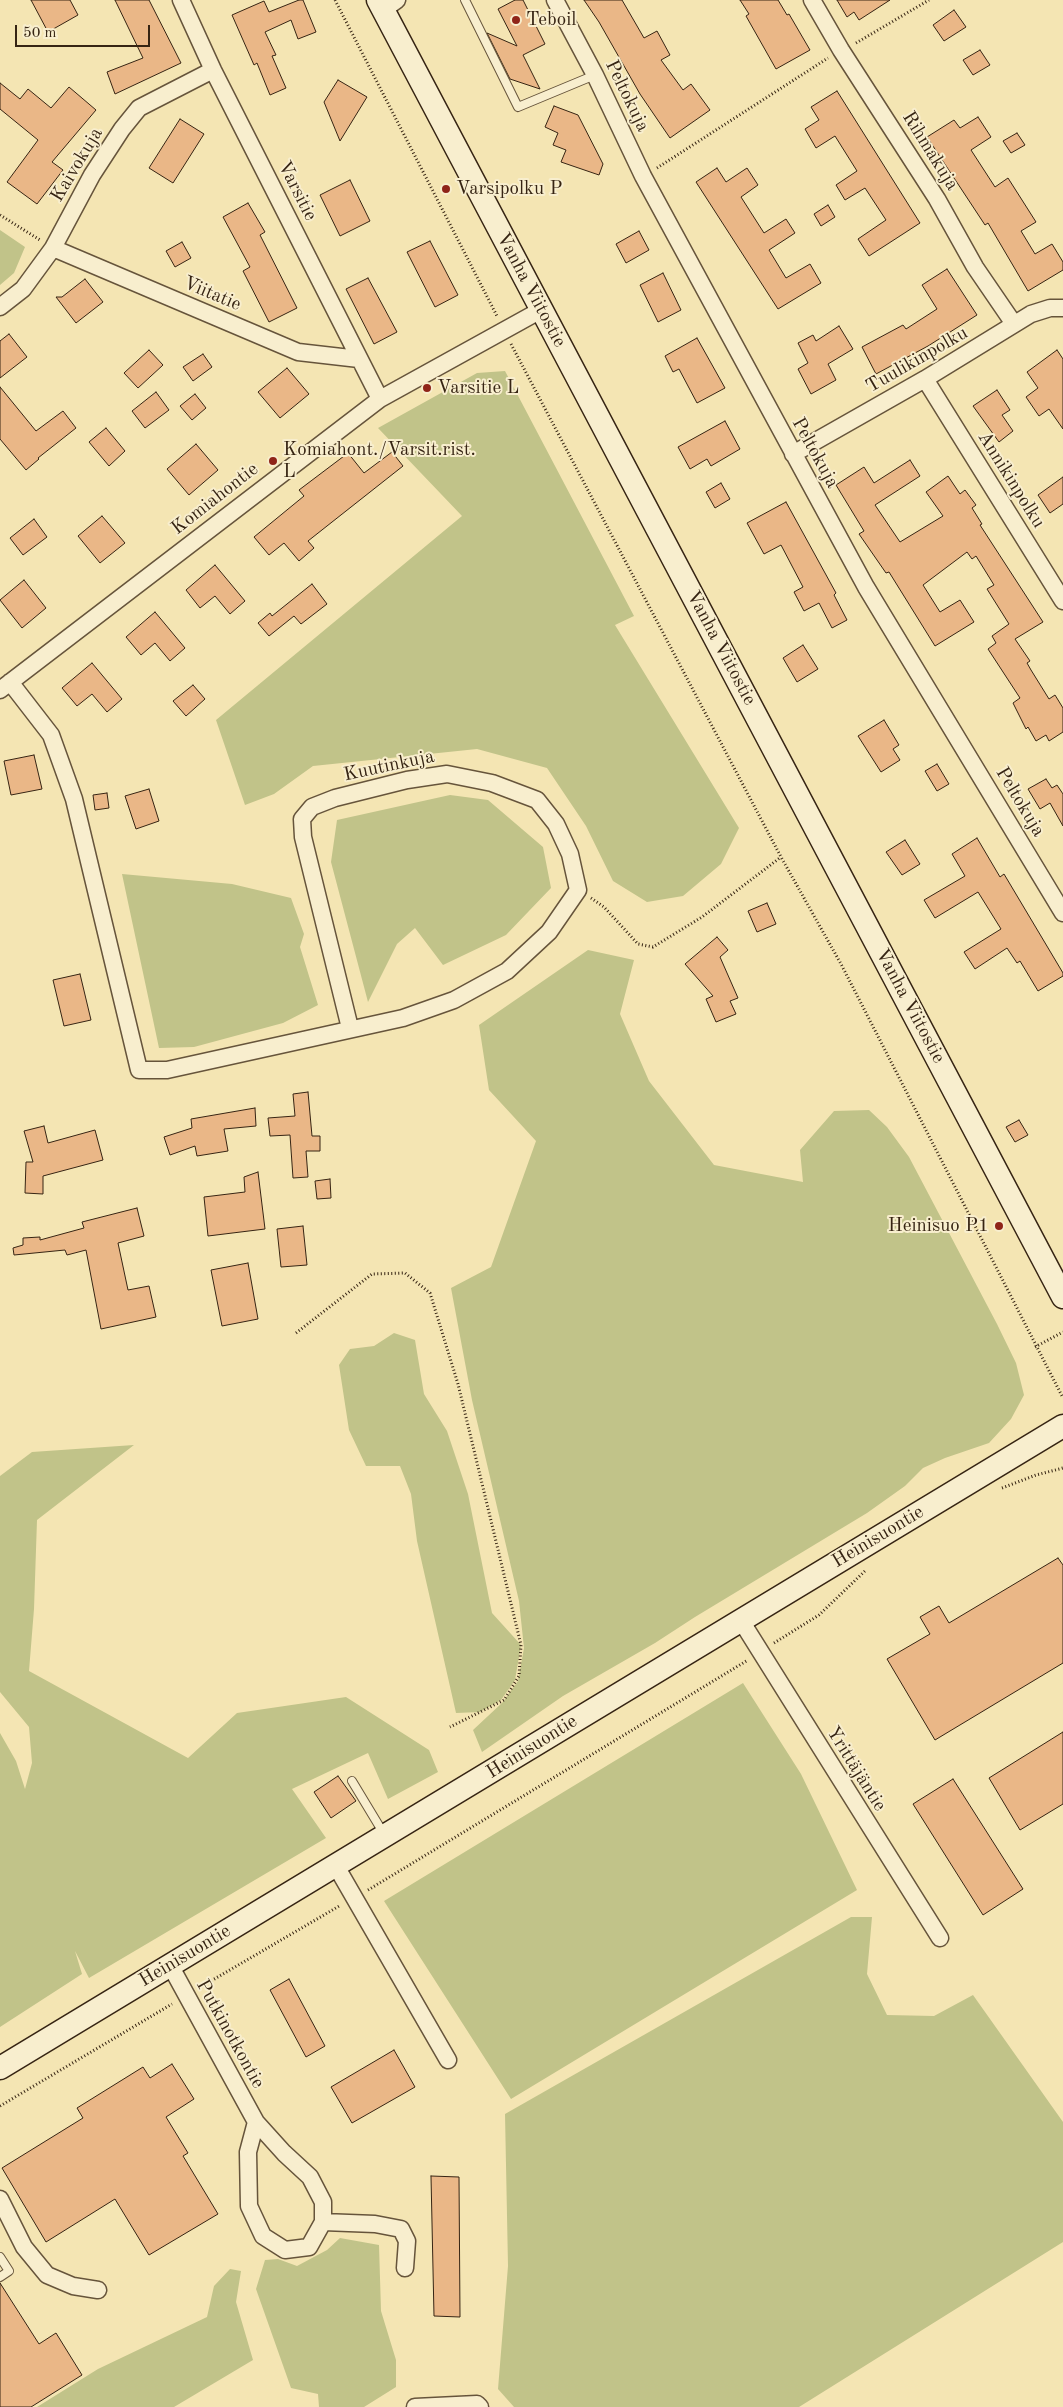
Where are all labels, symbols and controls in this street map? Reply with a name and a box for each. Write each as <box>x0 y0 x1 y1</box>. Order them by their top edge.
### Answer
place label: Teboil <box>526 9 576 31</box>
marker: Teboil <box>510 14 522 26</box>
scale bar <box>18 15 152 47</box>
text: 50 m <box>23 26 57 41</box>
street label: Peltokuja <box>600 56 654 136</box>
street label: Rihmakuja <box>897 107 963 195</box>
street label: Kaivokuja <box>46 124 108 206</box>
street label: Varsitie <box>272 157 322 225</box>
place label: Varsipolku P <box>456 178 562 200</box>
marker: Varsipolku P <box>440 183 452 195</box>
street label: Vanha Viitostie <box>491 229 571 351</box>
street label: Viitatie <box>180 272 244 316</box>
street label: Tuulikinpolku <box>862 322 972 398</box>
place label: Varsitie L <box>437 377 519 399</box>
marker: Varsitie L <box>421 382 433 394</box>
street label: Peltokuja <box>786 414 844 492</box>
street label: Annikinpolku <box>972 427 1050 533</box>
place label: Komiahont./Varsit.rist. L <box>283 439 476 483</box>
marker: Komiahont./Varsit.rist. L <box>267 455 279 467</box>
street label: Komiahontie <box>167 458 263 540</box>
street label: Vanha Viitostie <box>681 587 761 709</box>
street label: Kuutinkuja <box>342 745 436 787</box>
street label: Peltokuja <box>990 763 1050 841</box>
street label: Vanha Viitostie <box>870 945 950 1067</box>
place label: Heinisuo P1 <box>888 1215 989 1237</box>
marker: Heinisuo P1 <box>993 1220 1005 1232</box>
street label: Heinisuontie <box>828 1501 928 1573</box>
street label: Heinisuontie <box>482 1710 582 1784</box>
street label: Yrittäjäntie <box>821 1722 891 1816</box>
street label: Heinisuontie <box>135 1920 235 1992</box>
street label: Putkinotkontie <box>191 1975 269 2093</box>

